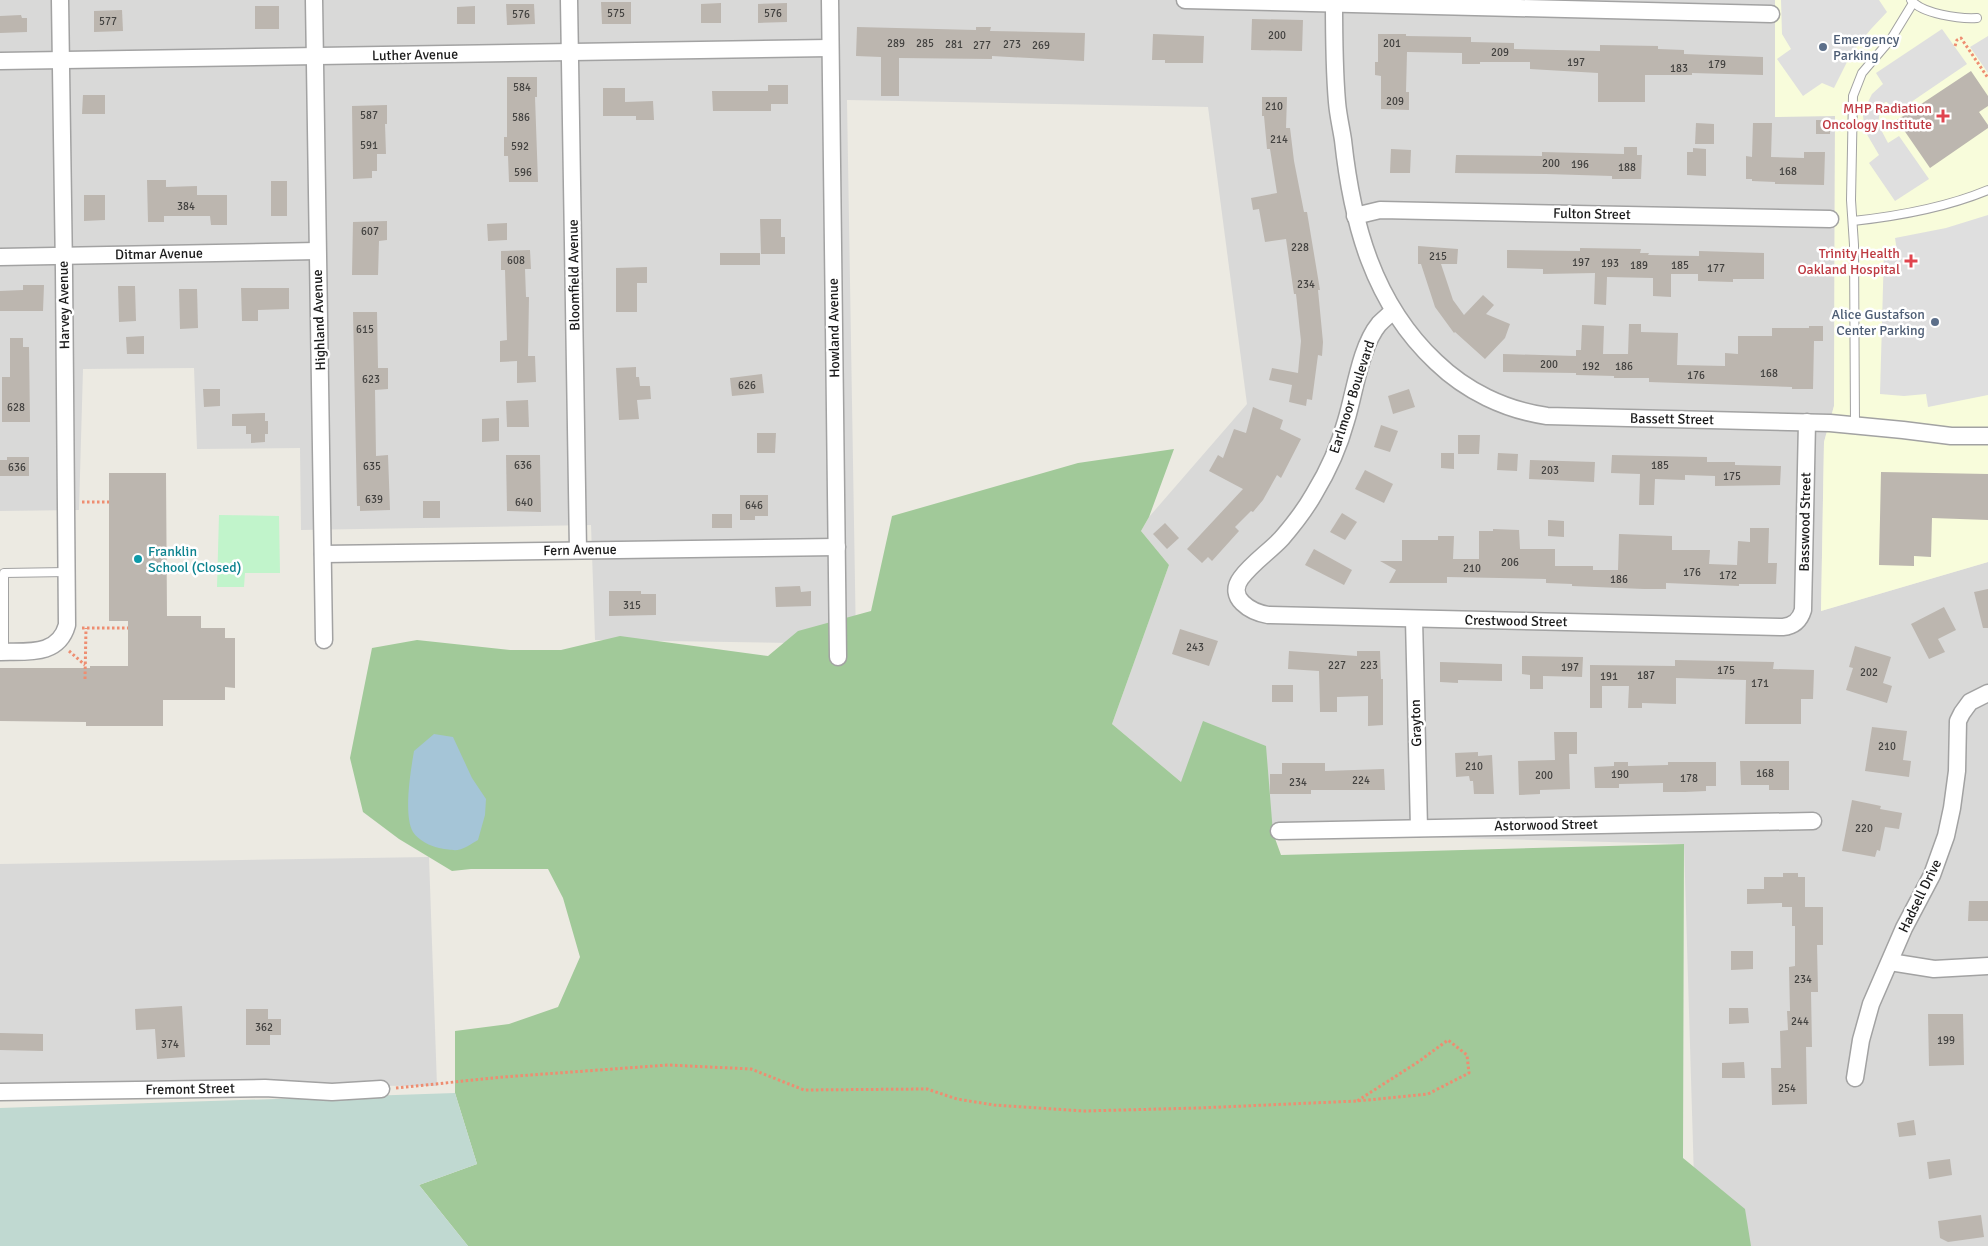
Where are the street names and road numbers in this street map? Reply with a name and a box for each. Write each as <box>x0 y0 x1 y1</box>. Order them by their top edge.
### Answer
street label: Luther Avenue <box>372 46 458 64</box>
street label: Fulton Street <box>1553 205 1631 223</box>
street label: Bloomfield Avenue <box>565 219 583 331</box>
street label: Ditmar Avenue <box>115 245 203 263</box>
street label: Harvey Avenue <box>55 261 73 349</box>
street label: Highland Avenue <box>309 269 329 371</box>
street label: Howland Avenue <box>825 278 843 378</box>
street label: Earlmoor Boulevard <box>1326 338 1378 456</box>
street label: Bassett Street <box>1630 410 1714 428</box>
street label: Basswood Street <box>1796 472 1814 572</box>
street label: Fern Avenue <box>543 541 617 559</box>
street label: Crestwood Street <box>1464 612 1568 630</box>
street label: Grayton <box>1407 699 1425 747</box>
street label: Astorwood Street <box>1494 816 1598 834</box>
street label: Hadsell Drive <box>1895 857 1945 935</box>
street label: Fremont Street <box>145 1080 235 1098</box>

